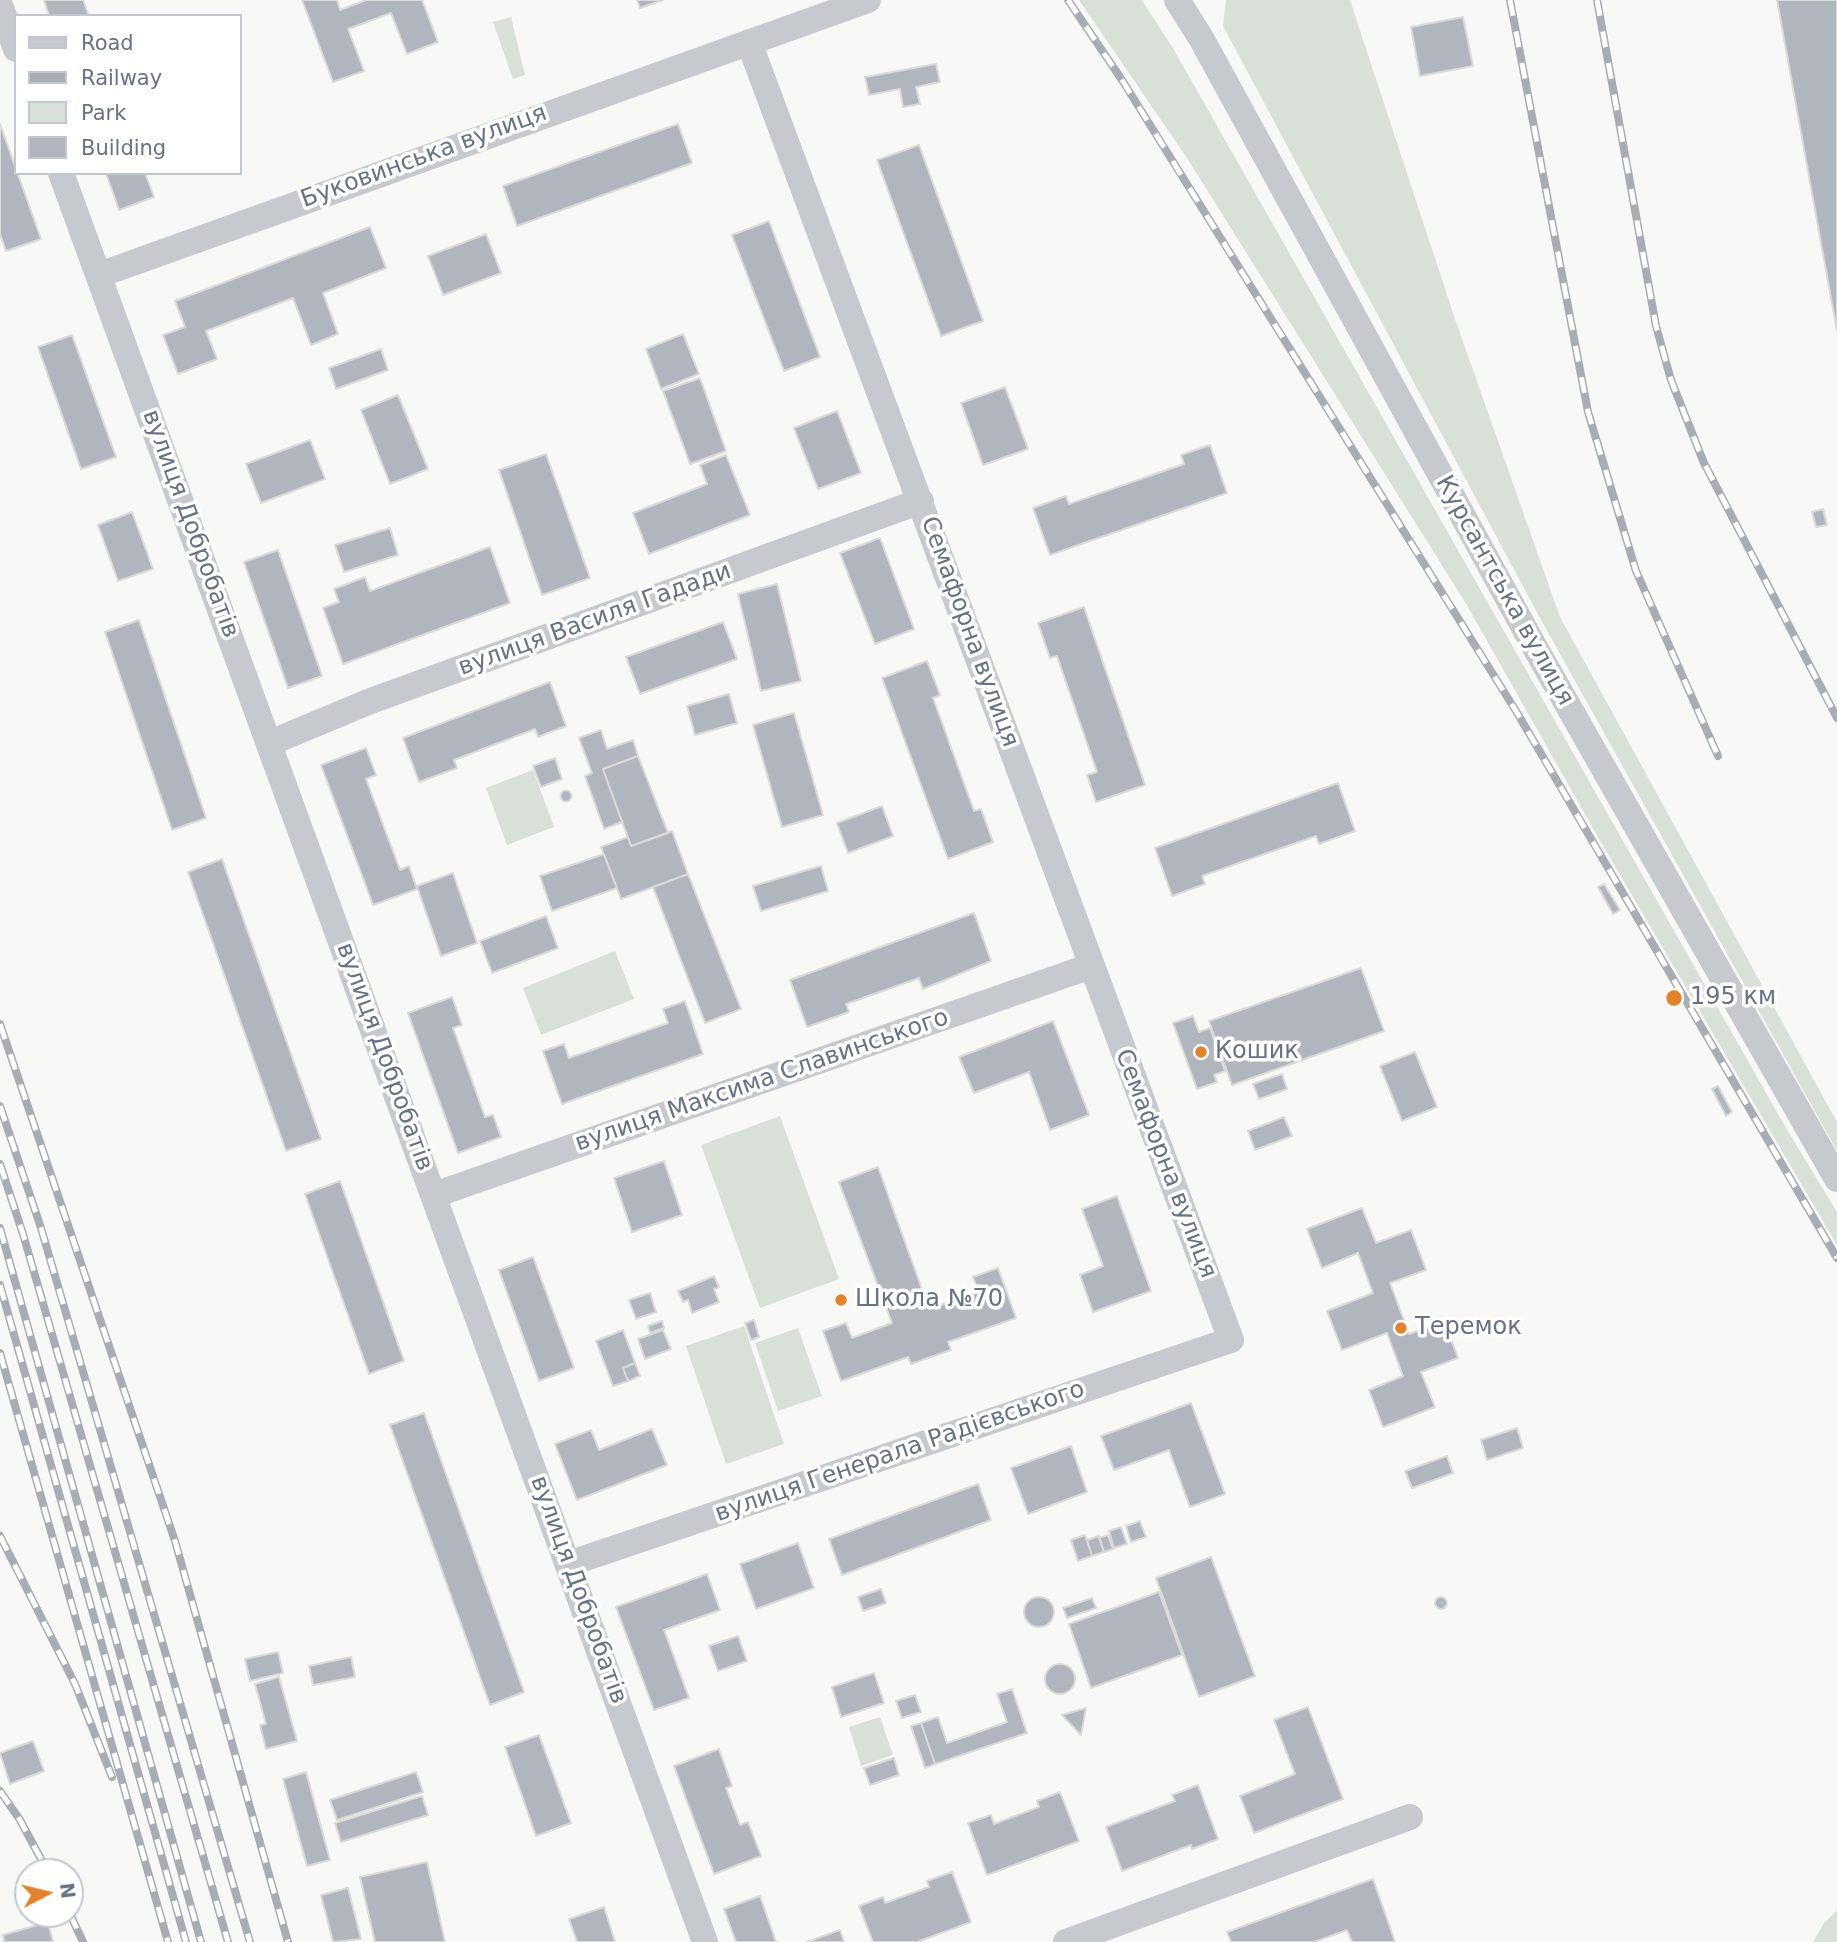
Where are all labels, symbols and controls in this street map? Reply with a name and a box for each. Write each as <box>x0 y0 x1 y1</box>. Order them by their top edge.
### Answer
legend <box>14 14 242 175</box>
text: Road <box>81 31 134 55</box>
text: Railway <box>81 66 162 90</box>
street label: Буковинська вулиця <box>297 99 551 215</box>
text: Park <box>81 101 126 125</box>
text: Building <box>81 136 166 160</box>
street label: вулиця Добробатів <box>135 406 245 642</box>
street label: Курсантська вулиця <box>1429 471 1579 711</box>
street label: Семафорна вулиця <box>914 513 1024 751</box>
street label: вулиця Василя Гадади <box>455 557 735 683</box>
street label: вулиця Добробатів <box>329 939 439 1175</box>
place label: 195 км <box>1690 984 1776 1012</box>
marker: 195 км <box>1664 988 1684 1008</box>
street label: вулиця Максима Славинського <box>572 1003 952 1159</box>
place label: Кошик <box>1215 1038 1299 1066</box>
marker: Кошик <box>1193 1044 1209 1060</box>
street label: Семафорна вулиця <box>1108 1045 1222 1283</box>
place label: Школа №70 <box>855 1286 1003 1314</box>
marker: Школа №70 <box>833 1292 849 1308</box>
place label: Теремок <box>1415 1314 1522 1342</box>
marker: Теремок <box>1393 1320 1409 1336</box>
street label: вулиця Генерала Радієвського <box>712 1375 1088 1529</box>
street label: вулиця Добробатів <box>523 1472 633 1708</box>
north arrow <box>14 1858 84 1928</box>
text: N <box>56 1881 80 1900</box>

